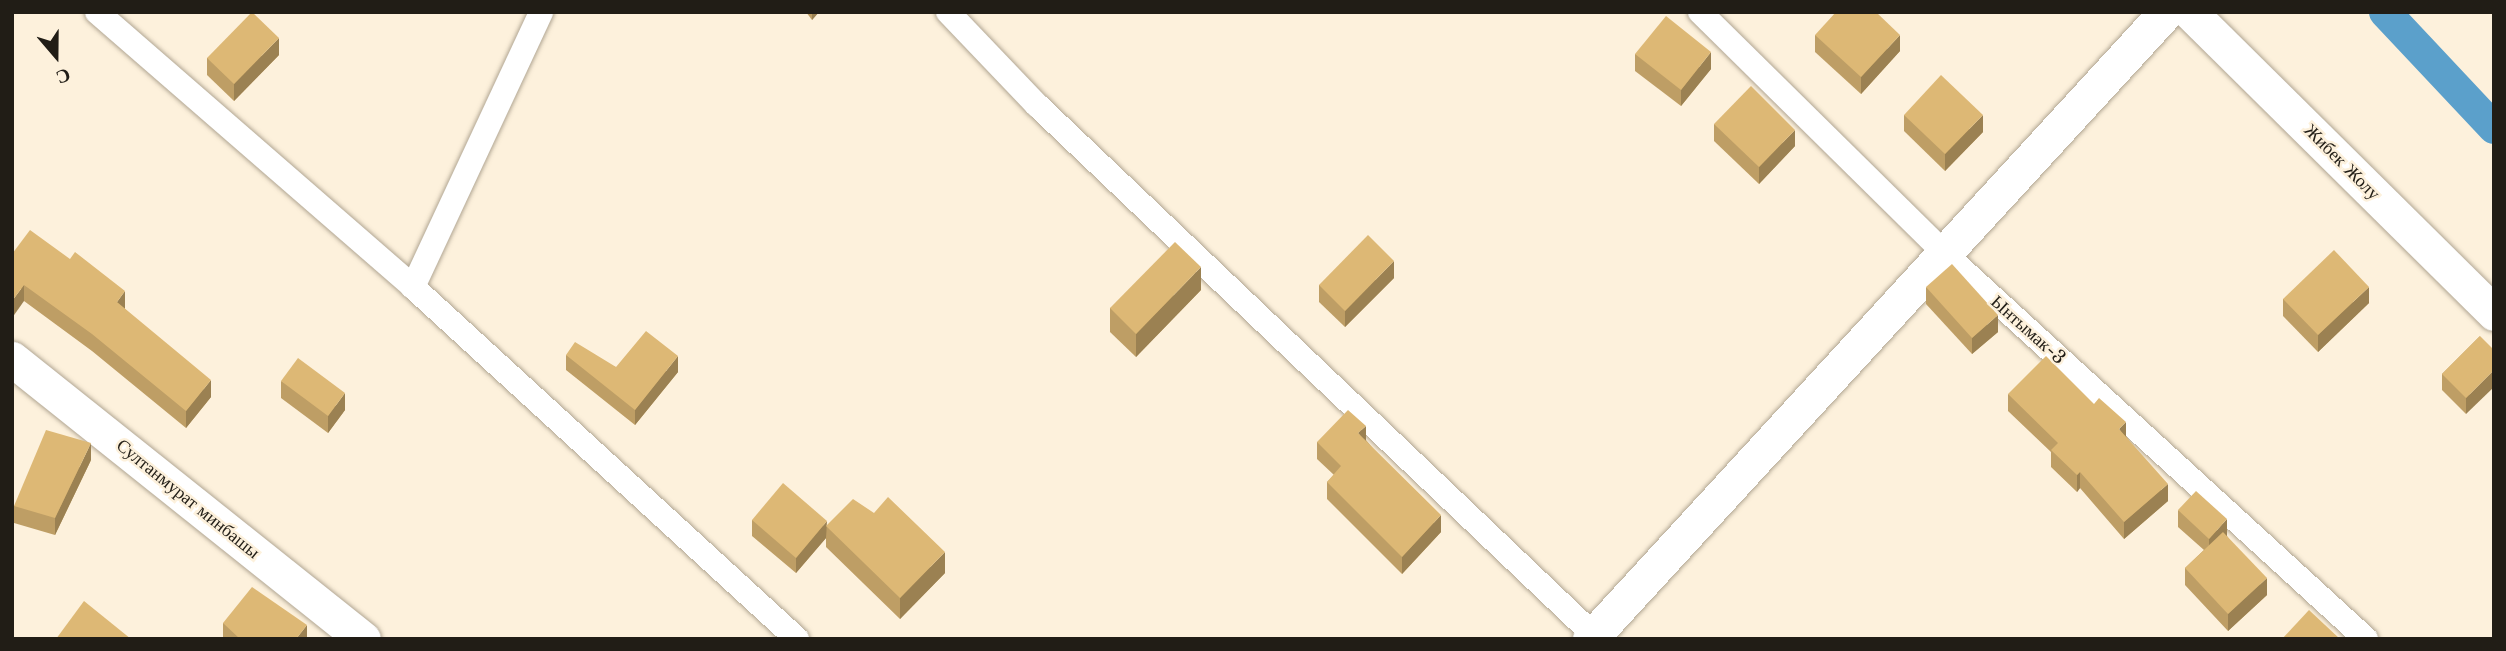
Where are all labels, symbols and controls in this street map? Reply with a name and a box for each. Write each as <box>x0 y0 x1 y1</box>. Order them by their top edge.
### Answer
north arrow <box>21 21 91 91</box>
text: С <box>53 63 74 89</box>
street label: Жибек Жолу <box>2300 120 2384 204</box>
street label: Ынтымак-3 <box>1986 291 2070 369</box>
street label: Султанмурат минбашы <box>112 435 264 563</box>

